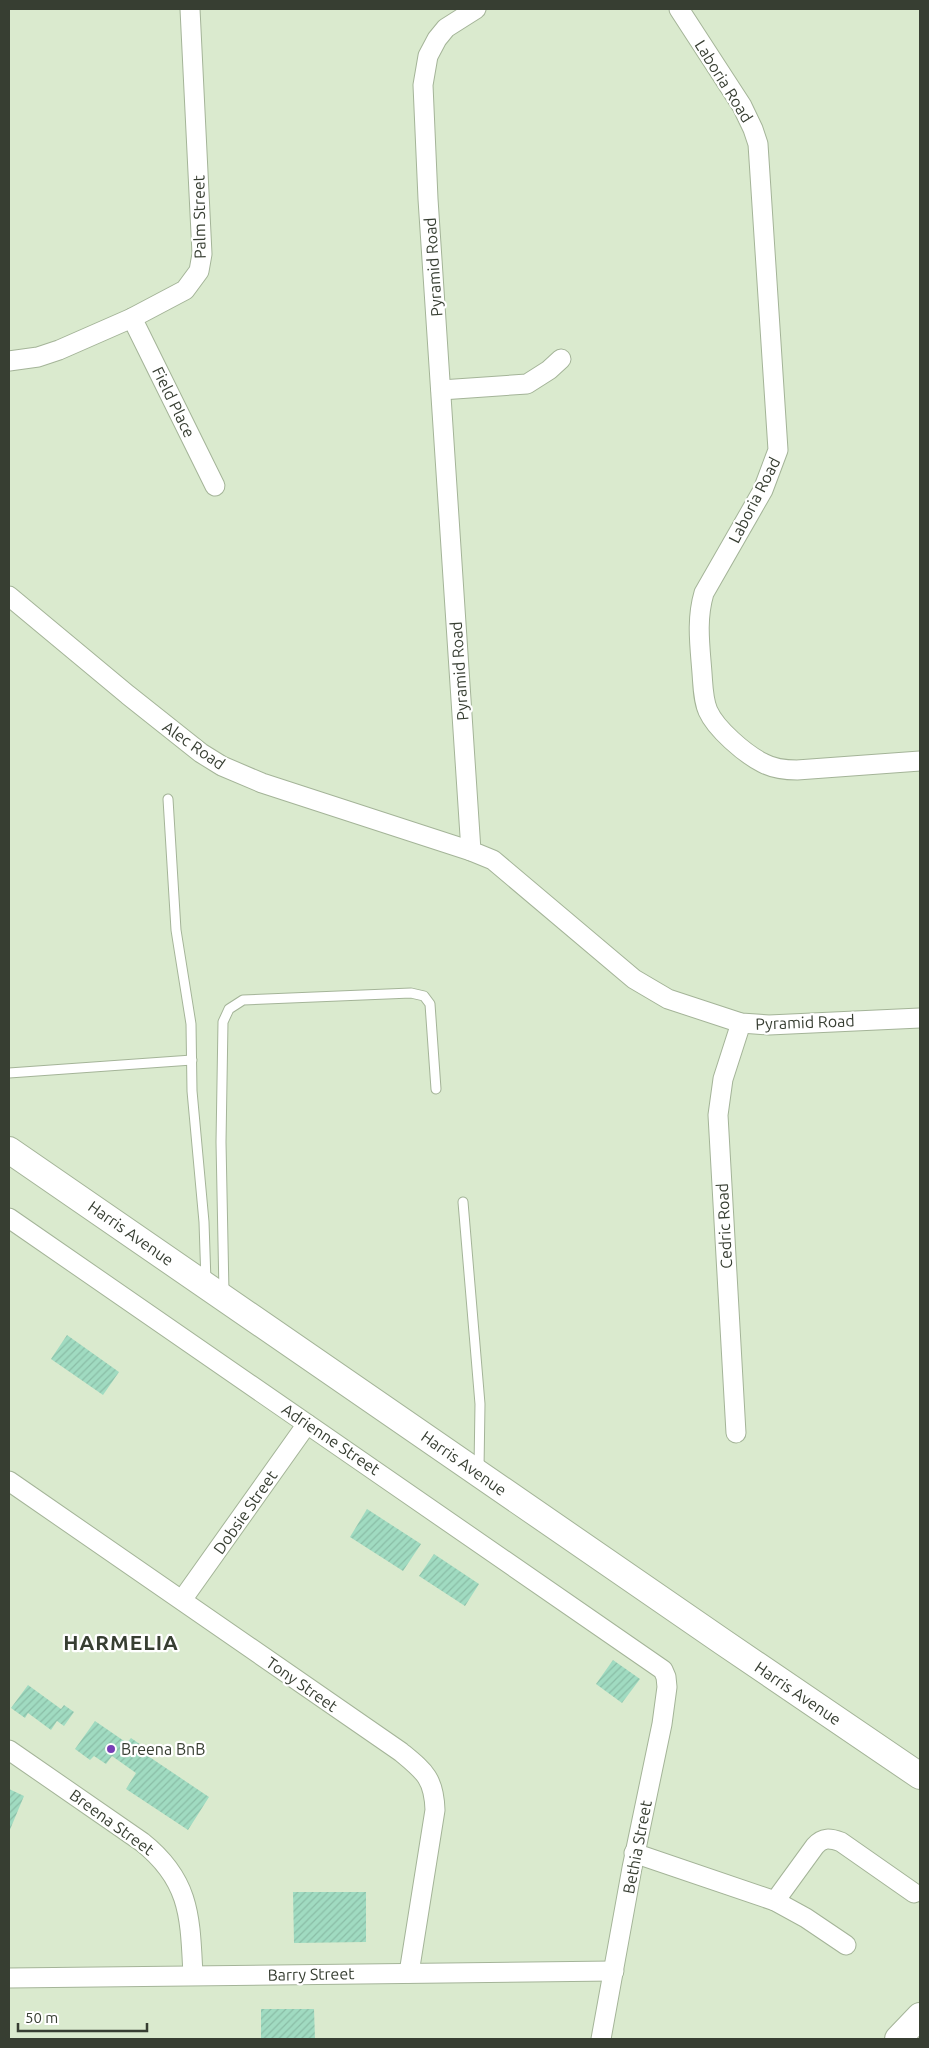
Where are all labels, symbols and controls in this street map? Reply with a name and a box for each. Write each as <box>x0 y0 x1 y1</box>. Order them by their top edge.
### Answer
street label: Laboria Road <box>692 36 756 126</box>
street label: Palm Street <box>189 174 209 259</box>
street label: Pyramid Road <box>421 217 445 317</box>
street label: Field Place <box>149 364 199 440</box>
street label: Laboria Road <box>725 454 783 546</box>
street label: Pyramid Road <box>447 621 471 721</box>
street label: Alec Road <box>160 717 228 773</box>
street label: Pyramid Road <box>755 1011 855 1033</box>
street label: Cedric Road <box>713 1183 735 1269</box>
street label: Harris Avenue <box>85 1197 177 1269</box>
street label: Adrienne Street <box>279 1400 384 1479</box>
street label: Harris Avenue <box>418 1427 510 1499</box>
street label: Dobsie Street <box>210 1466 281 1557</box>
district label: HARMELIA <box>63 1630 179 1654</box>
street label: Tony Street <box>263 1653 342 1715</box>
street label: Harris Avenue <box>752 1658 844 1728</box>
place label: Breena BnB <box>121 1740 205 1758</box>
marker: Breena BnB <box>105 1743 117 1755</box>
street label: Breena Street <box>66 1785 158 1859</box>
street label: Bethia Street <box>619 1798 655 1895</box>
street label: Barry Street <box>267 1964 355 1984</box>
scale bar <box>18 2000 146 2032</box>
text: 50 m <box>25 2009 58 2026</box>

